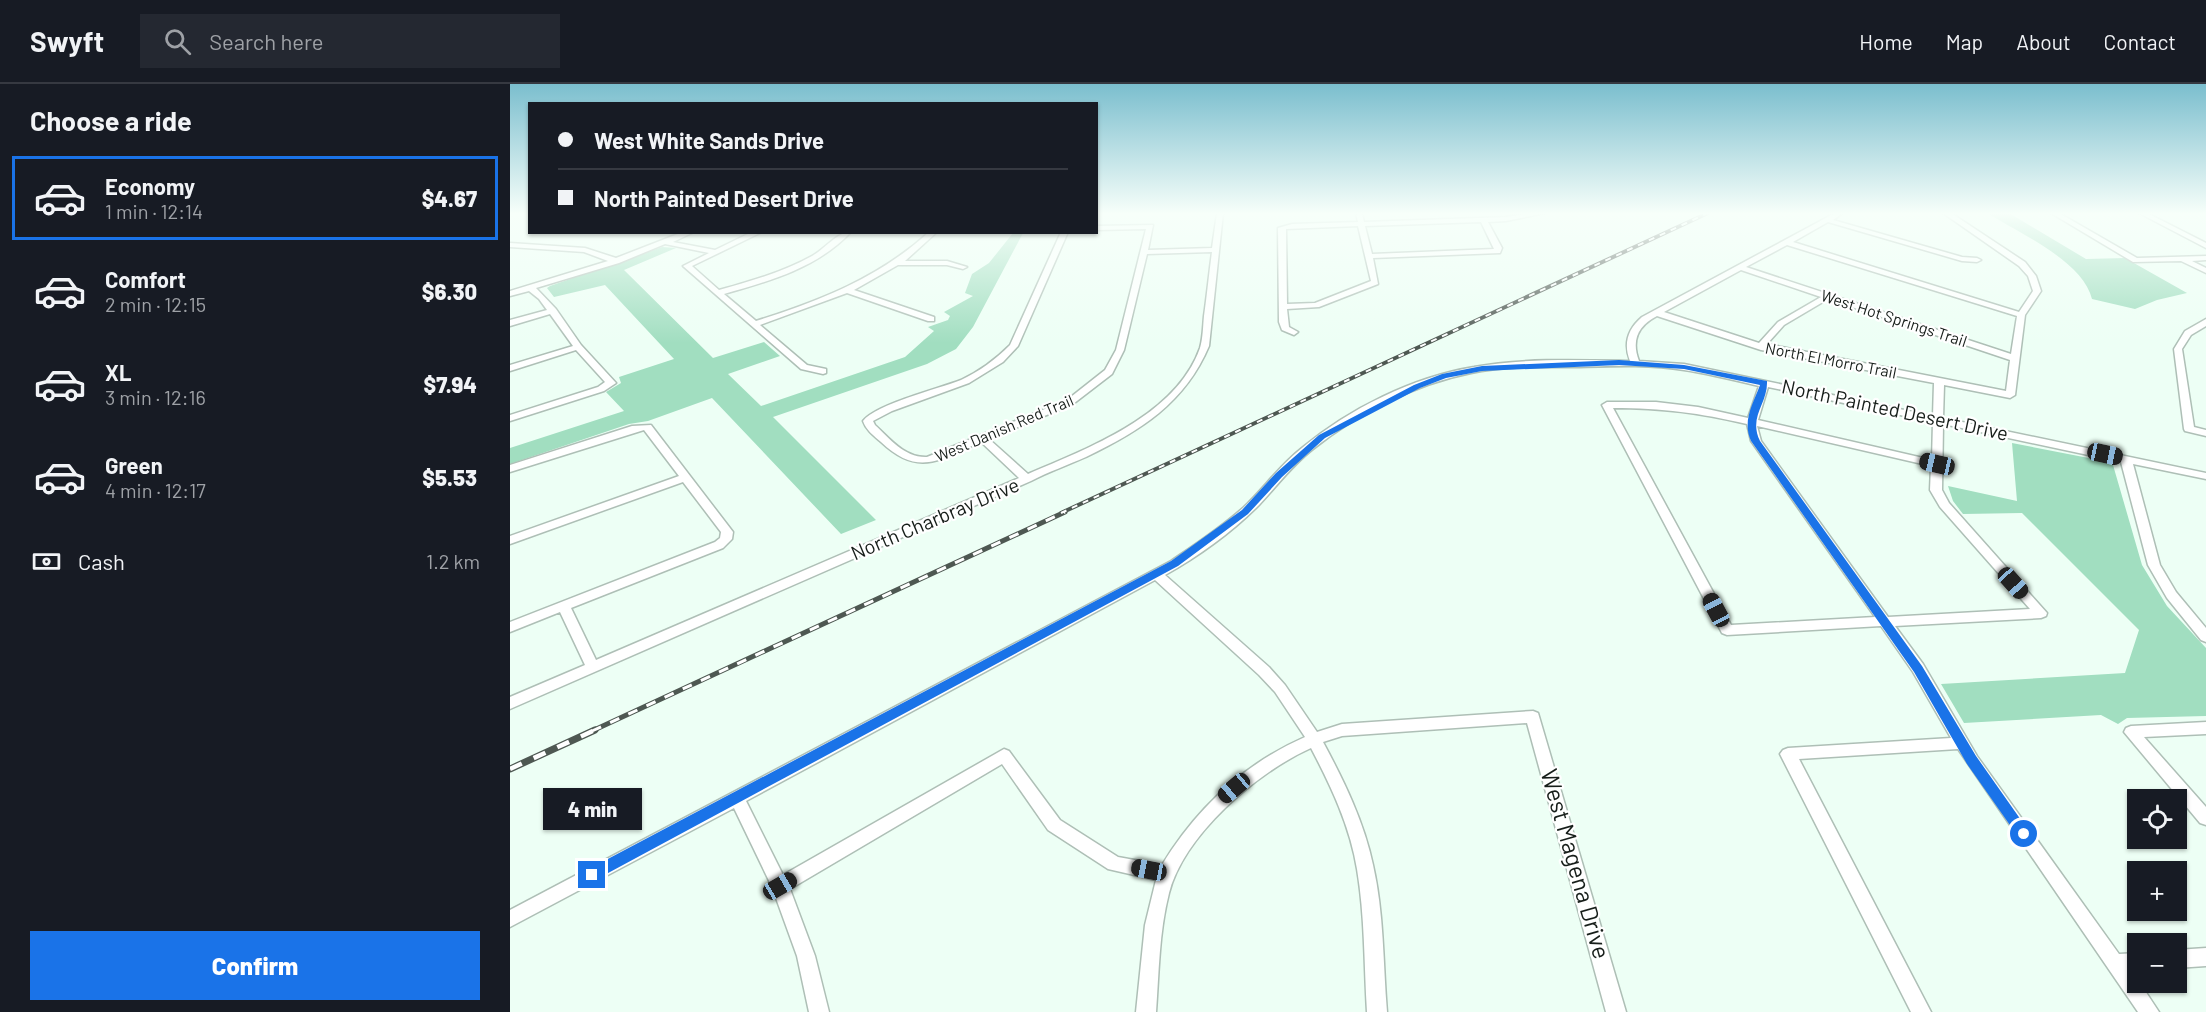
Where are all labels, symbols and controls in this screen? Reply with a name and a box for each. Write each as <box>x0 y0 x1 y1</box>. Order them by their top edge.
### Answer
search box <box>140 14 560 68</box>
text: Swyft <box>30 24 104 58</box>
icon: search <box>161 25 194 58</box>
text: Search here <box>209 28 324 54</box>
text: Home <box>1859 29 1913 54</box>
text: Map <box>1946 29 1983 54</box>
text: About <box>2016 29 2071 54</box>
text: Contact <box>2104 29 2176 54</box>
text: Choose a ride <box>30 104 192 136</box>
text: West White Sands Drive <box>594 127 824 153</box>
icon: car <box>33 171 87 225</box>
text: Economy <box>105 173 195 199</box>
text: $4.67 <box>422 185 477 211</box>
text: North Painted Desert Drive <box>594 185 854 211</box>
text: 1 min · 12:14 <box>105 199 203 223</box>
icon: car <box>33 264 87 318</box>
text: Comfort <box>105 266 186 292</box>
text: $6.30 <box>422 278 477 304</box>
street label: West Hot Springs Trail <box>1819 285 1970 350</box>
text: 2 min · 12:15 <box>105 292 206 316</box>
street label: North El Morro Trail <box>1764 337 1898 382</box>
icon: car <box>33 357 87 411</box>
text: XL <box>105 359 131 385</box>
text: $7.94 <box>423 371 477 397</box>
street label: North Painted Desert Drive <box>1780 373 2011 445</box>
text: 3 min · 12:16 <box>105 385 206 409</box>
street label: West Danish Red Trail <box>932 390 1076 465</box>
car <box>2086 441 2124 467</box>
icon: car <box>33 450 87 504</box>
car <box>1917 451 1957 477</box>
text: Green <box>105 452 163 478</box>
text: $5.53 <box>422 464 477 490</box>
street label: North Charbray Drive <box>847 472 1022 564</box>
text: 4 min · 12:17 <box>105 478 206 502</box>
icon: cash <box>30 545 63 578</box>
text: Cash <box>78 548 125 574</box>
text: 1.2 km <box>426 549 480 573</box>
car <box>1994 564 2032 602</box>
car <box>1700 590 1732 630</box>
street label: West Magena Drive <box>1535 765 1617 962</box>
car <box>1214 770 1254 806</box>
callout: 4 min <box>542 788 642 830</box>
map controls <box>2127 789 2187 993</box>
button: locate <box>2127 789 2187 849</box>
text: 4 min <box>568 797 617 821</box>
route start <box>2010 820 2037 847</box>
car <box>1130 858 1168 882</box>
route end <box>578 861 605 888</box>
button: + <box>2127 861 2187 921</box>
car <box>760 869 800 903</box>
button: Confirm <box>30 931 480 1000</box>
button: − <box>2127 933 2187 993</box>

